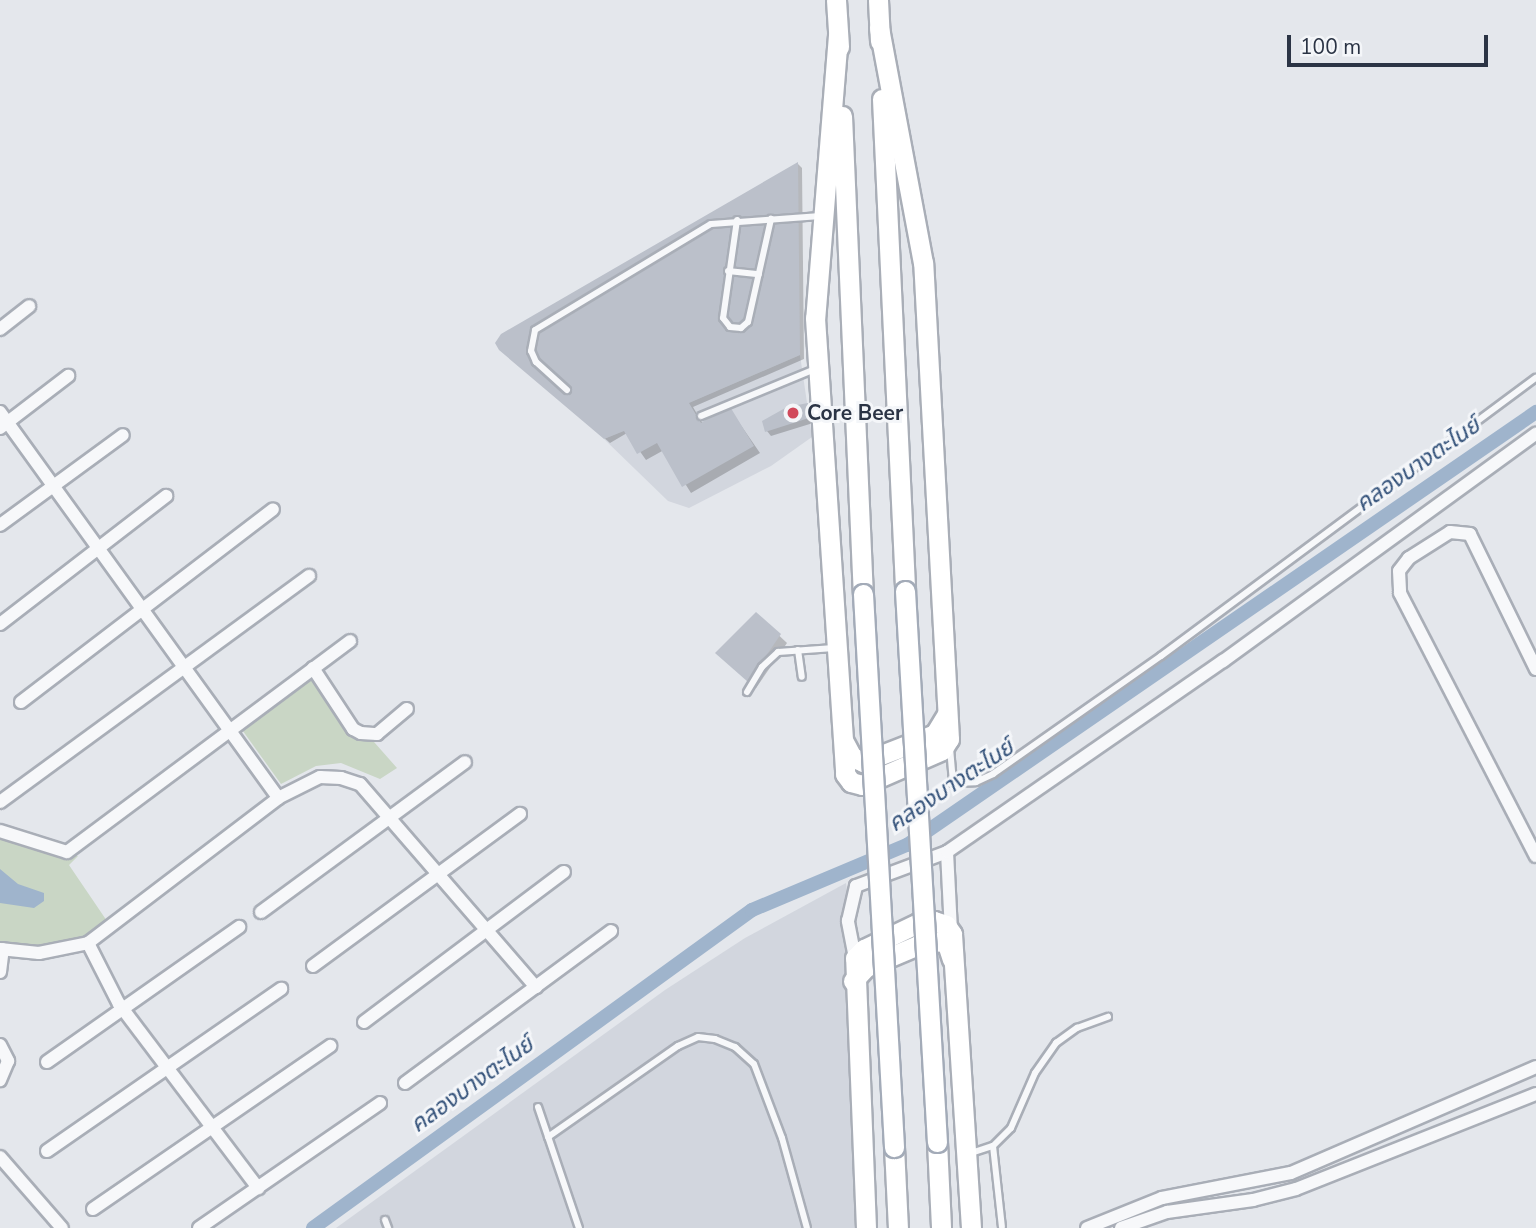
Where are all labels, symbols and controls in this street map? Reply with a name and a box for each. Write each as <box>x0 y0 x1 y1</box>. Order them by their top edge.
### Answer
scale bar <box>1291 21 1492 65</box>
text: 100 m <box>1300 33 1361 61</box>
place label: Core Beer <box>807 400 903 426</box>
marker: Core Beer <box>785 405 801 421</box>
water label: คลองบางตะไนย์ <box>1351 412 1485 518</box>
water label: คลองบางตะไนย์ <box>883 734 1019 838</box>
water label: คลองบางตะไนย์ <box>405 1031 539 1139</box>

